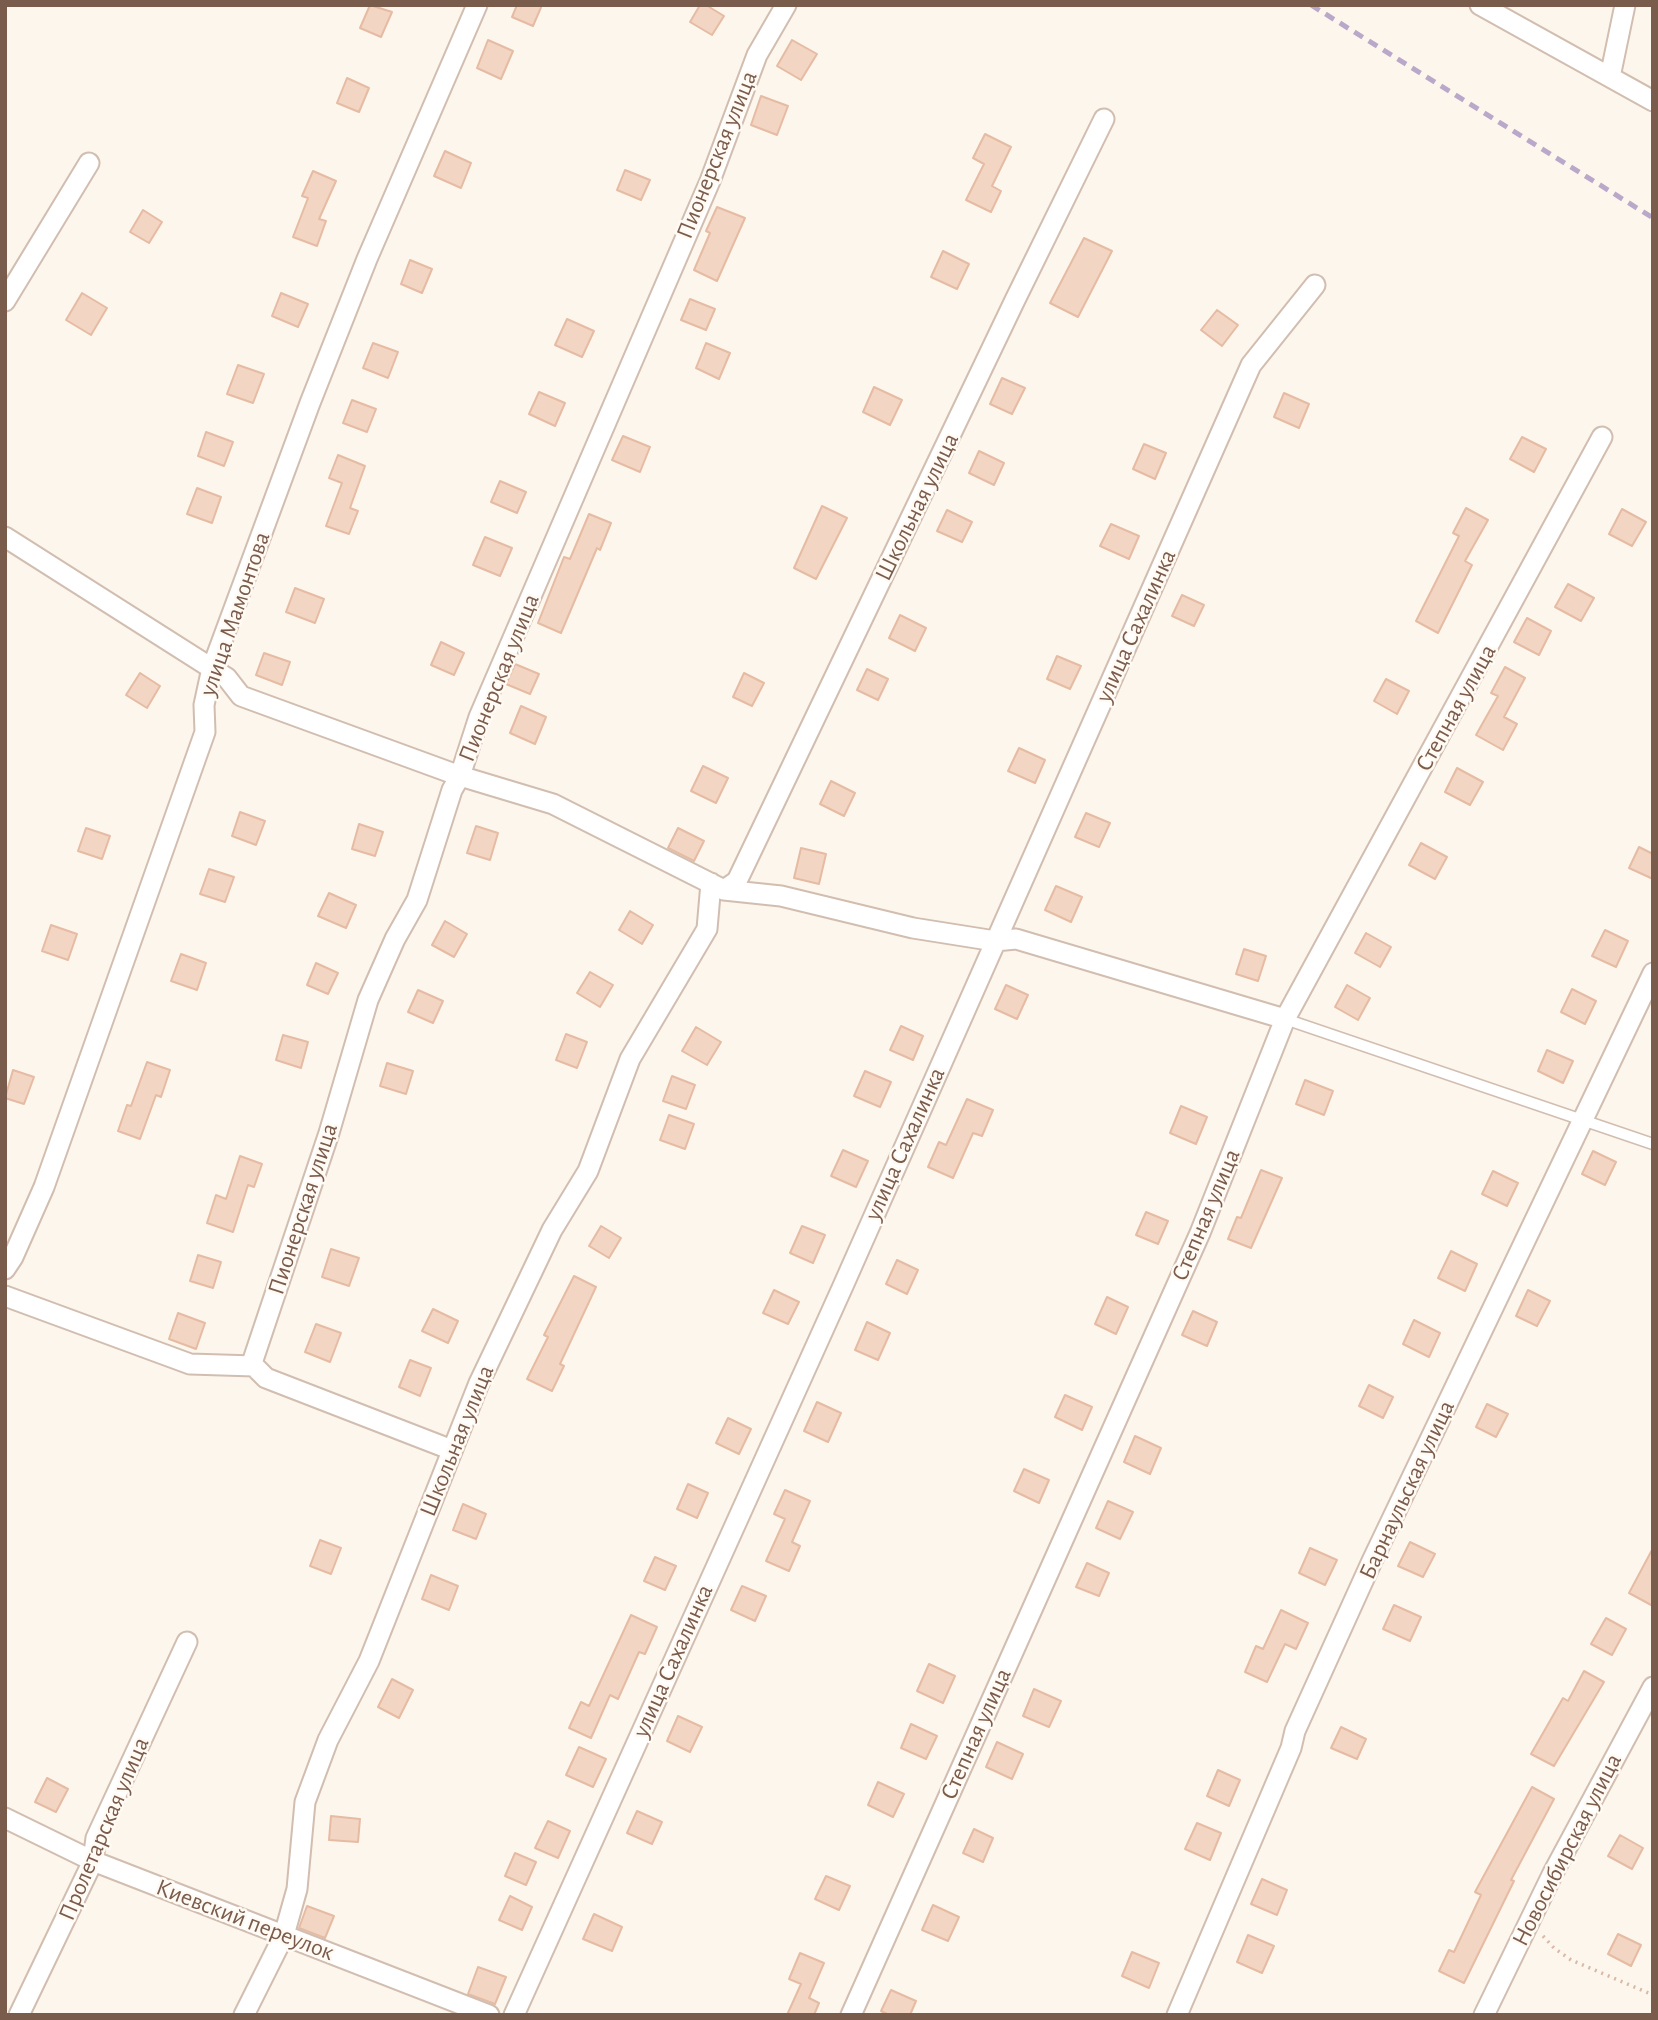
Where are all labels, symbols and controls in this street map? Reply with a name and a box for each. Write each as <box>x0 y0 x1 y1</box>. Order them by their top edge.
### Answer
street label: Пионерская улица <box>670 67 764 243</box>
street label: Школьная улица <box>869 428 965 586</box>
street label: улица Мамонтова <box>193 528 277 700</box>
street label: улица Сахалинка <box>1089 545 1183 707</box>
street label: Пионерская улица <box>452 590 546 766</box>
street label: Степная улица <box>1409 640 1503 776</box>
street label: улица Сахалинка <box>858 1063 952 1225</box>
street label: Пионерская улица <box>262 1120 344 1298</box>
street label: Степная улица <box>1165 1145 1247 1285</box>
street label: Школьная улица <box>414 1361 500 1521</box>
street label: Барнаульская улица <box>1353 1396 1461 1584</box>
street label: улица Сахалинка <box>626 1580 720 1742</box>
street label: Степная улица <box>934 1664 1018 1804</box>
street label: Пролетарская улица <box>52 1733 156 1925</box>
street label: Новосибирская улица <box>1506 1749 1628 1951</box>
street label: Киевский переулок <box>152 1873 338 1967</box>

